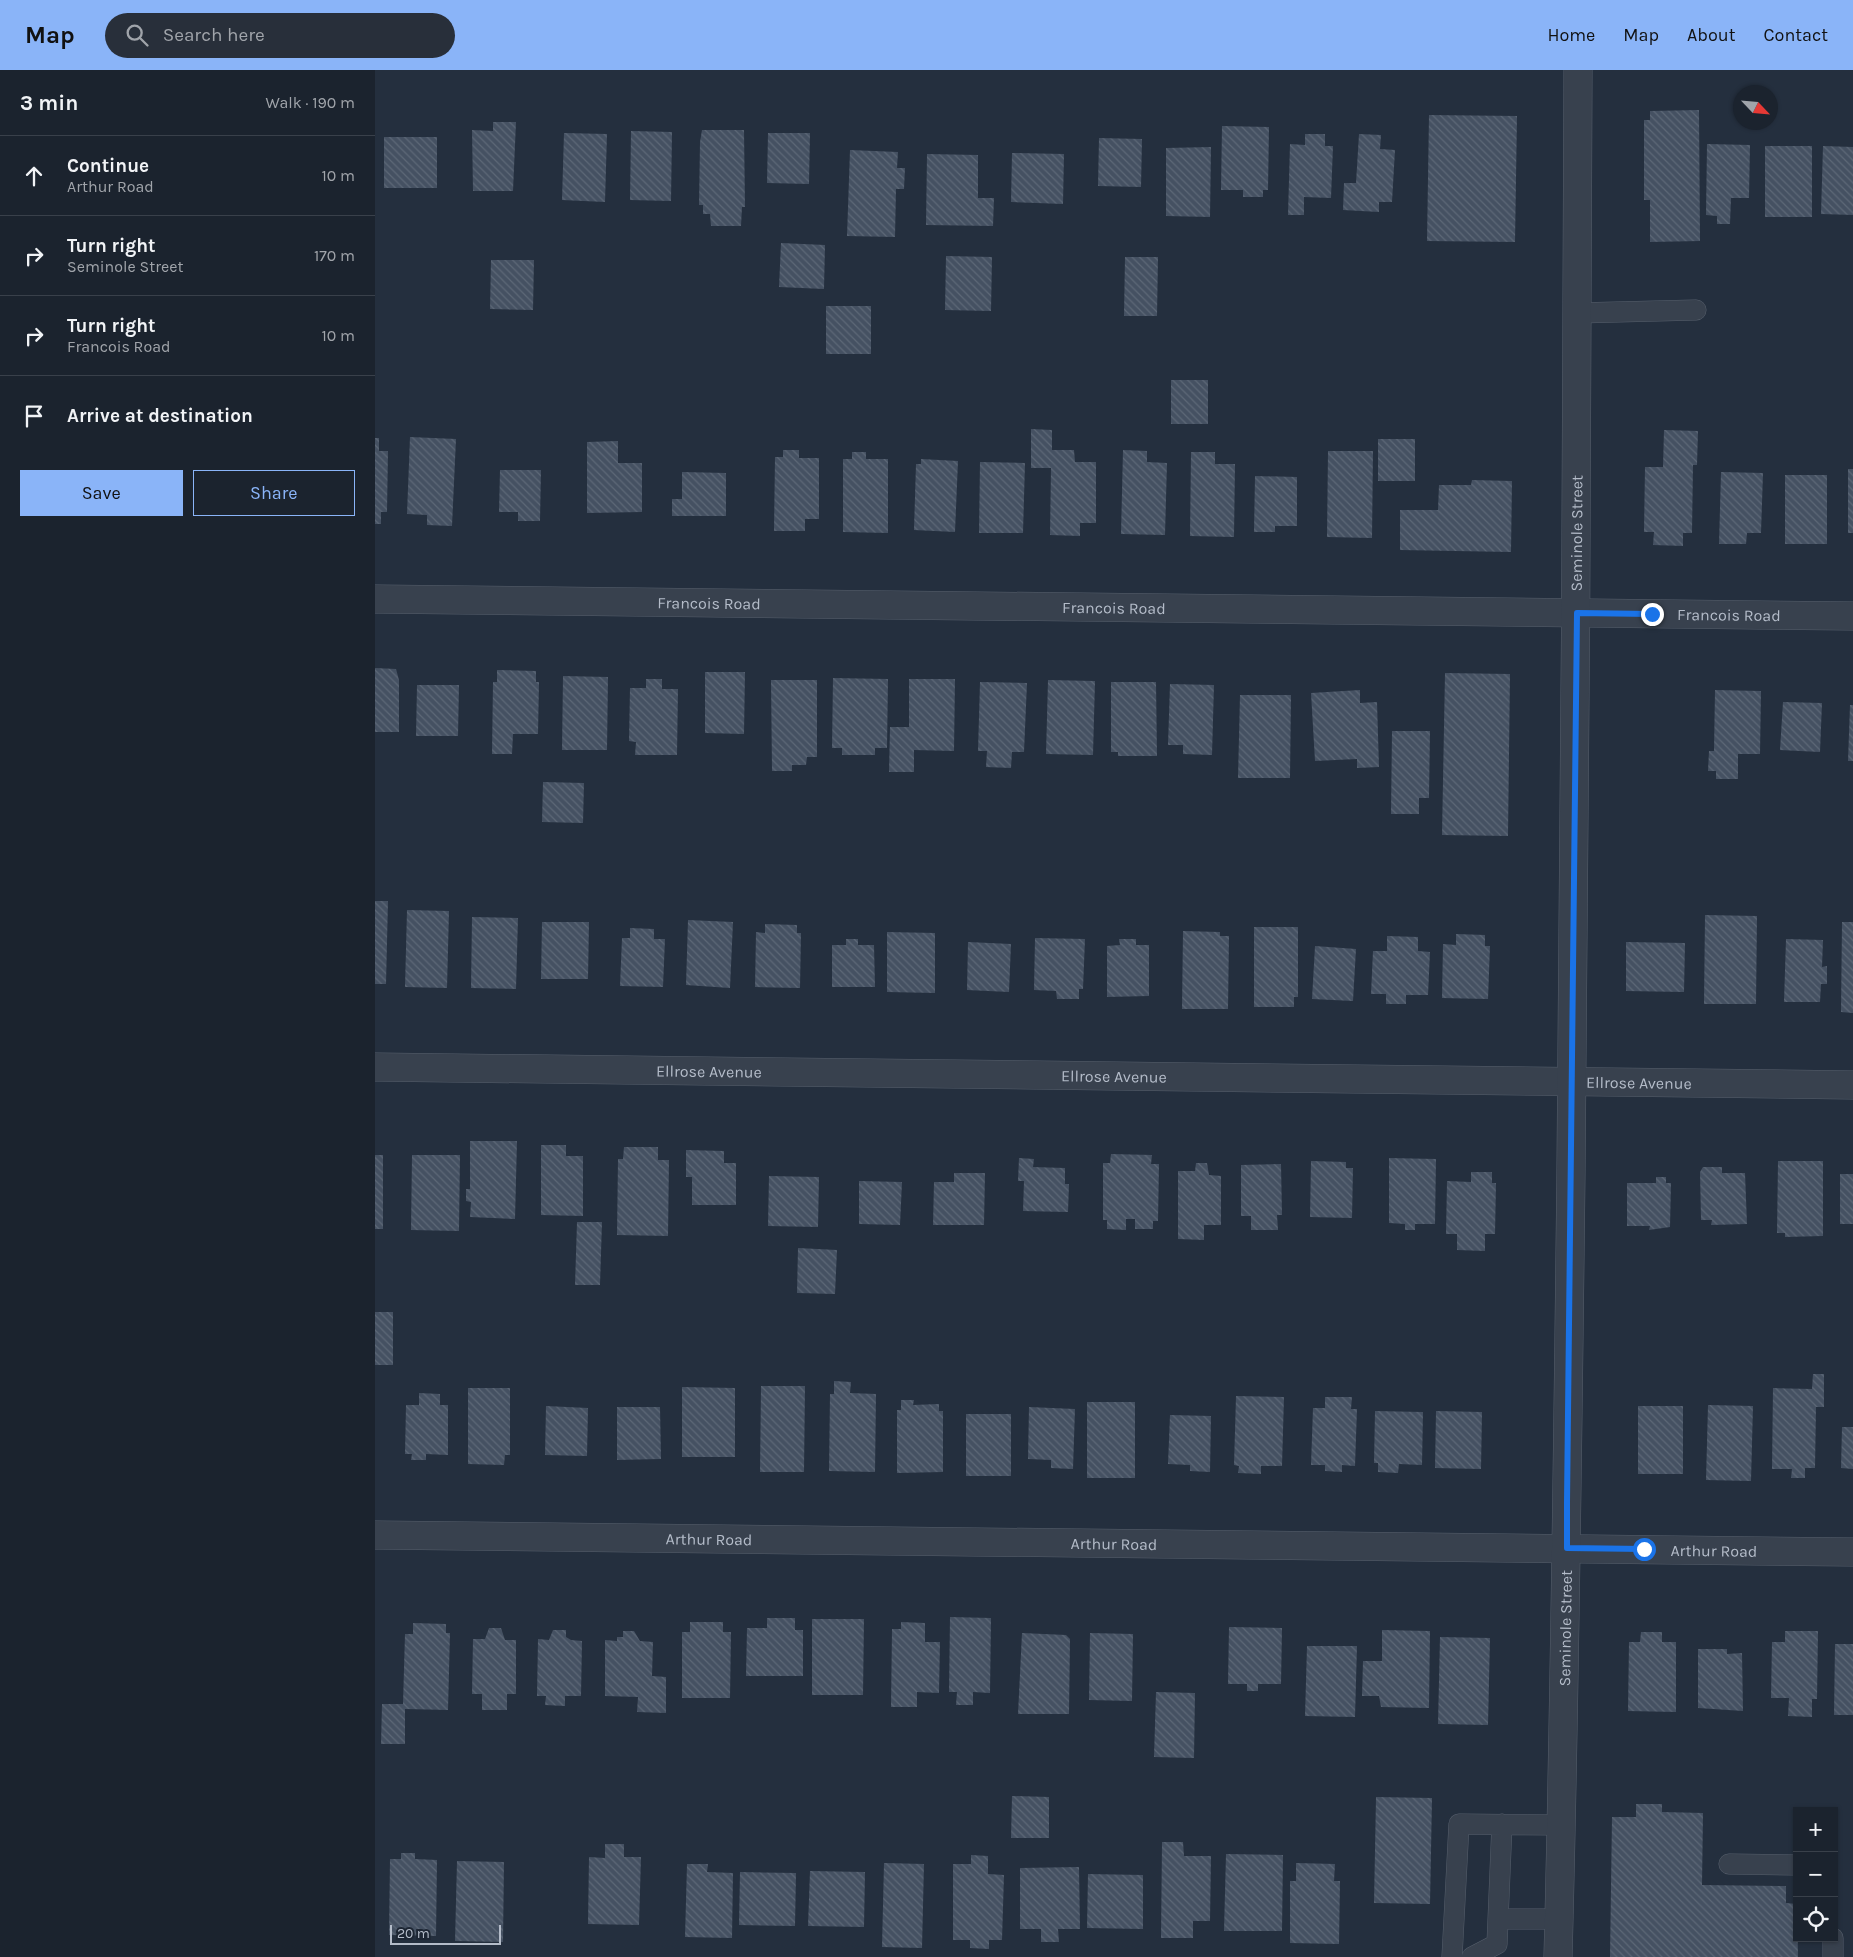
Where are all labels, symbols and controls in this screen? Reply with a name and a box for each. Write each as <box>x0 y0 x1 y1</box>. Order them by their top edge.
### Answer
search box <box>105 13 455 58</box>
text: Map <box>25 21 75 49</box>
icon: search <box>123 21 151 49</box>
text: Search here <box>163 24 265 46</box>
text: Home <box>1547 24 1595 46</box>
text: Map <box>1623 24 1659 46</box>
text: About <box>1687 24 1736 46</box>
text: Contact <box>1764 24 1828 46</box>
north arrow <box>1733 85 1778 130</box>
text: 3 min <box>20 91 78 115</box>
text: Walk · 190 m <box>266 93 355 112</box>
text: Continue <box>67 155 149 177</box>
icon: ahead <box>20 162 48 190</box>
text: 10 m <box>321 166 355 185</box>
text: Arthur Road <box>67 177 154 196</box>
text: Turn right <box>67 235 156 257</box>
icon: right <box>20 242 48 270</box>
text: 170 m <box>314 246 355 265</box>
text: Seminole Street <box>67 257 183 276</box>
text: Turn right <box>67 315 156 337</box>
icon: right <box>20 322 48 350</box>
text: 10 m <box>321 326 355 345</box>
text: Francois Road <box>67 337 170 356</box>
icon: arrive <box>20 402 48 430</box>
text: Arrive at destination <box>67 405 253 427</box>
button: Save <box>20 470 183 516</box>
button: Share <box>193 470 355 516</box>
street label: Seminole Street <box>1567 475 1586 591</box>
street label: Francois Road <box>657 593 761 613</box>
street label: Francois Road <box>1062 598 1166 618</box>
route end <box>1641 603 1664 626</box>
street label: Francois Road <box>1677 605 1781 625</box>
street label: Ellrose Avenue <box>656 1061 762 1082</box>
street label: Ellrose Avenue <box>1061 1066 1167 1087</box>
street label: Ellrose Avenue <box>1586 1073 1692 1093</box>
street label: Arthur Road <box>665 1529 753 1549</box>
street label: Arthur Road <box>1070 1534 1157 1554</box>
route start <box>1633 1538 1656 1561</box>
street label: Arthur Road <box>1670 1541 1757 1561</box>
street label: Seminole Street <box>1555 1570 1576 1687</box>
map controls <box>1793 1807 1838 1942</box>
button: + <box>1793 1807 1838 1852</box>
button: − <box>1793 1852 1838 1897</box>
button: locate <box>1793 1897 1838 1942</box>
scale bar <box>390 1922 501 1945</box>
text: 20 m <box>397 1925 430 1942</box>

